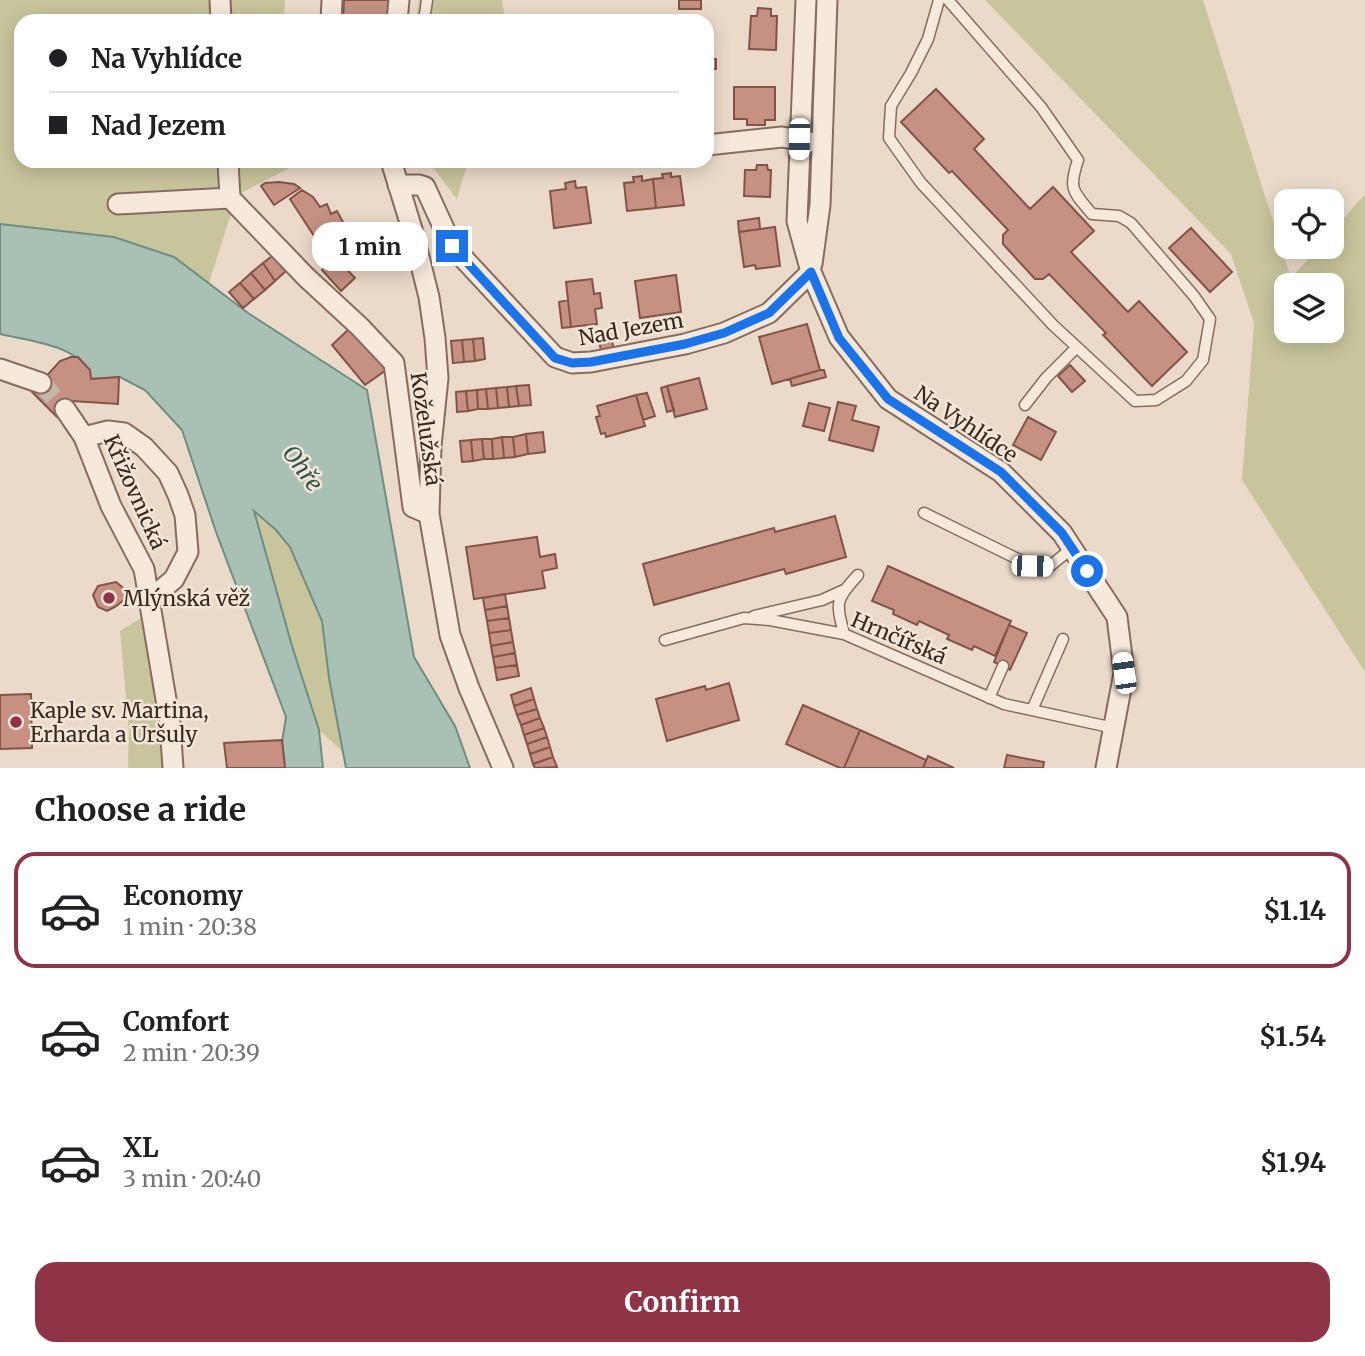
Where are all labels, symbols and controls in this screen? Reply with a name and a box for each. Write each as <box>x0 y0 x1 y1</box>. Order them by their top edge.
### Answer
text: Na Vyhlídce <box>91 42 242 75</box>
text: Nad Jezem <box>91 109 226 142</box>
car <box>789 118 810 160</box>
map controls <box>1274 189 1344 343</box>
button: locate <box>1274 189 1344 259</box>
callout: 1 min <box>312 222 428 270</box>
route end <box>436 230 468 262</box>
text: 1 min <box>339 232 401 261</box>
button: layers <box>1274 273 1344 343</box>
street label: Nad Jezem <box>576 306 686 352</box>
street label: Koželužská <box>405 370 447 488</box>
street label: Na Vyhlídce <box>909 380 1023 468</box>
street label: Křižovnická <box>98 431 172 553</box>
water label: Ohře <box>276 439 330 497</box>
car <box>1011 555 1054 577</box>
route start <box>1071 555 1103 587</box>
place label: Mlýnská věž <box>123 585 250 612</box>
marker: Mlýnská věž <box>101 590 117 606</box>
street label: Hrnčířská <box>847 606 951 670</box>
car <box>1111 651 1138 695</box>
place label: Kaple sv. Martina, Erharda a Uršuly <box>30 697 209 748</box>
marker: Kaple sv. Martina, Erharda a Uršuly <box>8 714 24 730</box>
text: Choose a ride <box>35 790 246 830</box>
icon: car <box>39 879 102 942</box>
text: Economy <box>123 879 243 912</box>
text: $1.14 <box>1263 894 1326 927</box>
text: 1 min · 20:38 <box>123 912 257 941</box>
icon: car <box>39 1005 102 1068</box>
text: Comfort <box>123 1005 229 1038</box>
text: $1.54 <box>1259 1020 1326 1053</box>
text: 2 min · 20:39 <box>123 1038 260 1067</box>
icon: car <box>39 1131 102 1194</box>
text: XL <box>123 1131 159 1164</box>
text: $1.94 <box>1260 1146 1326 1179</box>
text: 3 min · 20:40 <box>123 1164 261 1193</box>
button: Confirm <box>35 1262 1330 1342</box>

